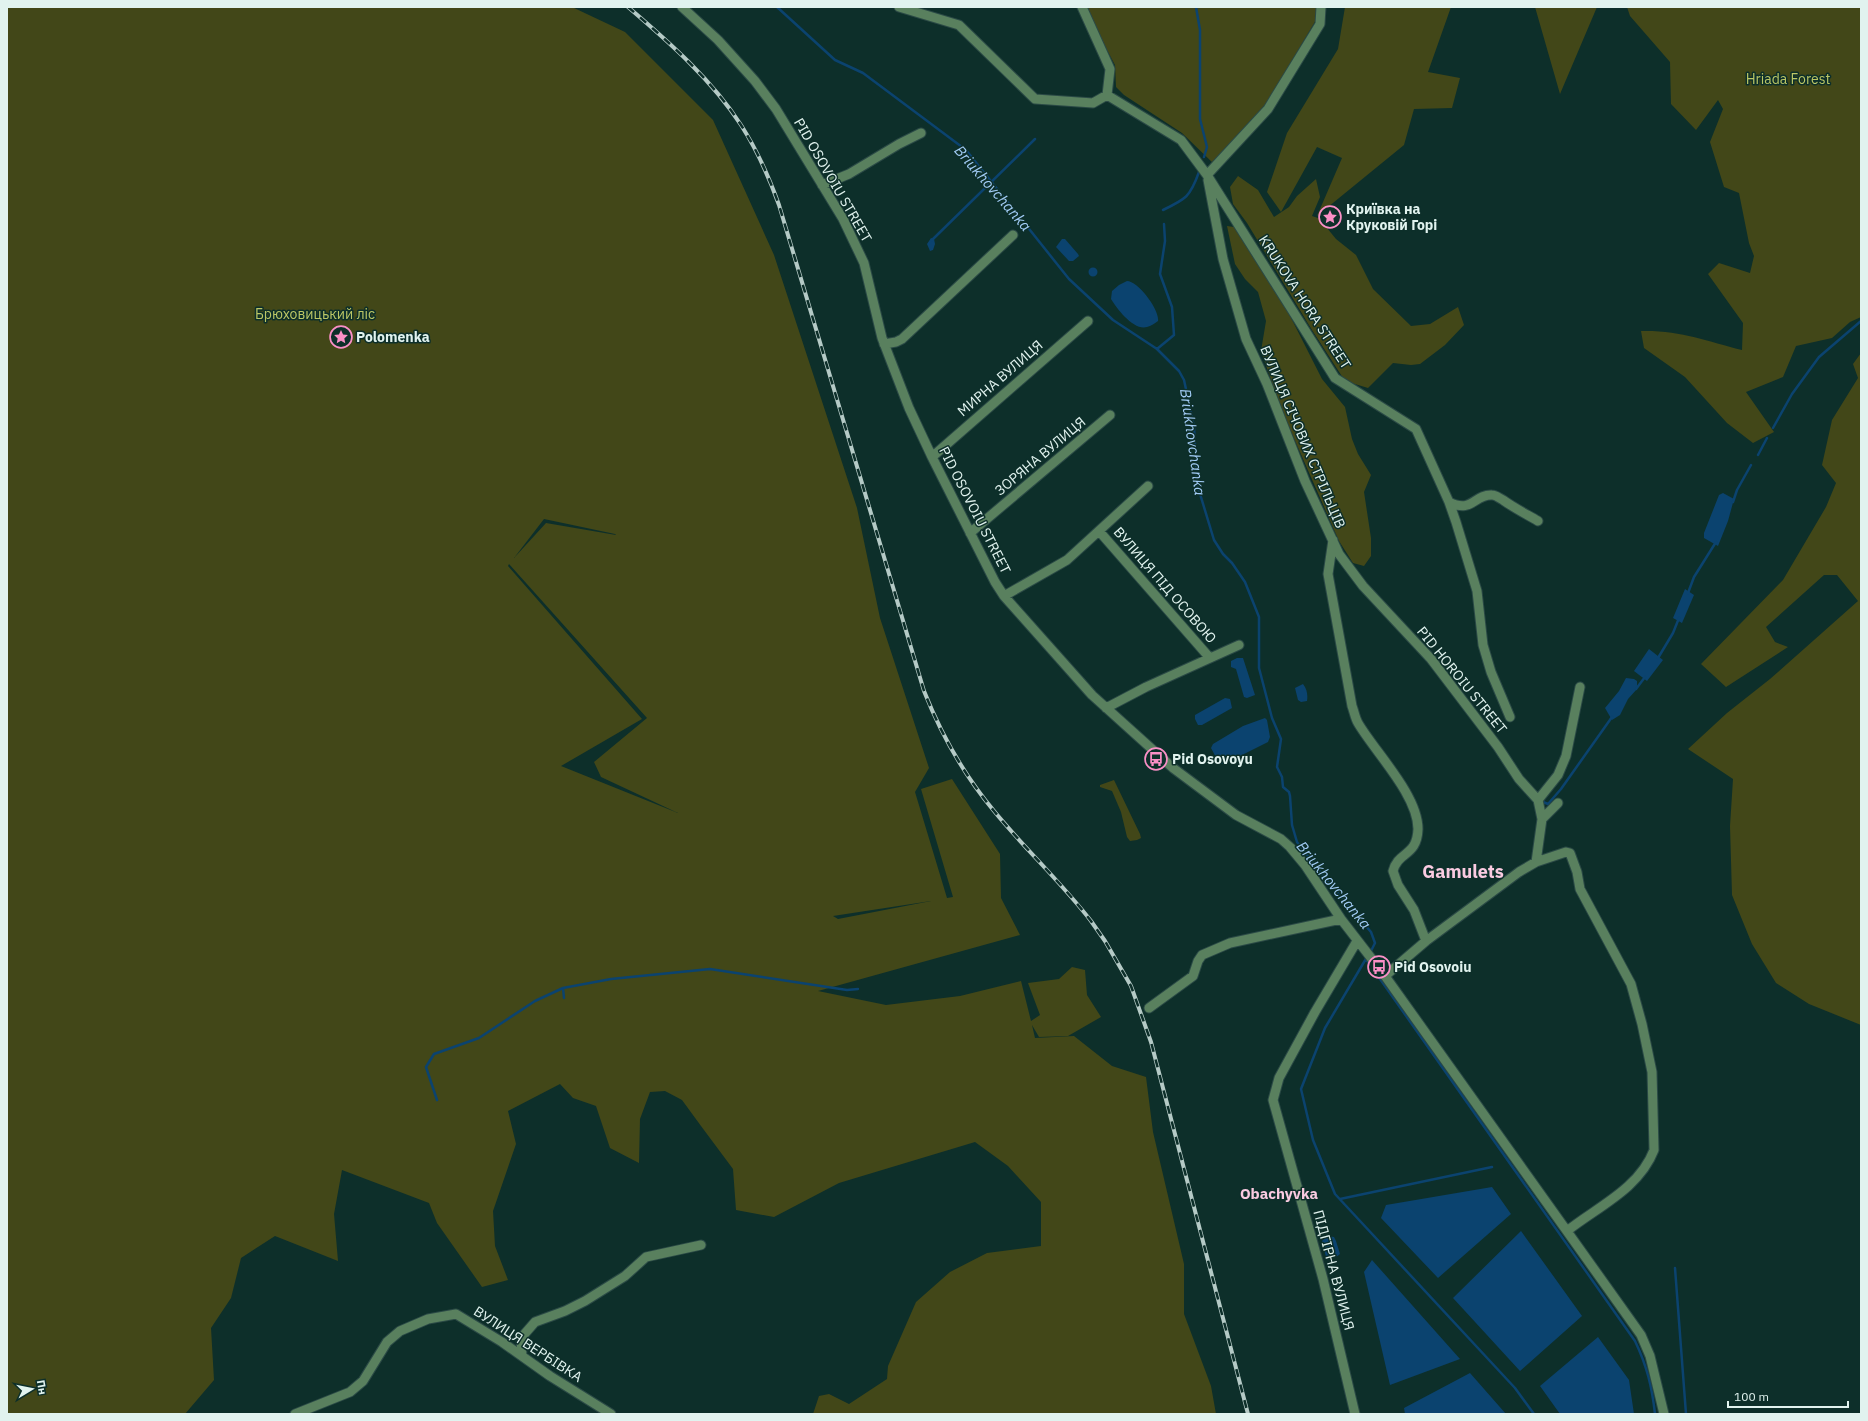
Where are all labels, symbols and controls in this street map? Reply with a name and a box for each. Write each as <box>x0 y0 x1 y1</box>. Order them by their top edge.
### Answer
park label: Hriada Forest <box>1746 70 1830 88</box>
street label: PID OSOVOIU STREET <box>790 115 876 245</box>
water label: Briukhovchanka <box>950 141 1036 235</box>
place label: Криївка на Круковій Горі <box>1346 200 1437 234</box>
place icon: Криївка на Круковій Горі <box>1317 204 1343 230</box>
street label: KRUKOVA HORA STREET <box>1255 232 1355 372</box>
park label: Брюховицький ліс <box>255 305 375 323</box>
place icon: Polomenka <box>328 324 354 350</box>
place label: Polomenka <box>356 328 430 346</box>
street label: МИРНА ВУЛИЦЯ <box>954 336 1046 420</box>
street label: ВУЛИЦЯ СІЧОВИХ СТРІЛЬЦІВ <box>1256 343 1350 531</box>
water label: Briukhovchanka <box>1176 387 1210 497</box>
street label: ЗОРЯНА ВУЛИЦЯ <box>991 413 1089 499</box>
street label: PID OSOVOIU STREET <box>935 443 1015 577</box>
street label: ВУЛИЦЯ ПІД ОСОВОЮ <box>1110 523 1220 647</box>
street label: PID HOROIU STREET <box>1413 623 1511 737</box>
bus stop icon: Pid Osovoyu <box>1143 746 1169 772</box>
place label: Pid Osovoyu <box>1172 750 1253 768</box>
water label: Briukhovchanka <box>1293 837 1375 933</box>
district label: Gamulets <box>1422 860 1504 883</box>
bus stop icon: Pid Osovoiu <box>1366 954 1392 980</box>
place label: Pid Osovoiu <box>1394 958 1472 976</box>
district label: Obachyvka <box>1240 1184 1319 1203</box>
street label: ПІДГІРНА ВУЛИЦЯ <box>1309 1208 1359 1332</box>
street label: ВУЛИЦЯ ВЕРБІВКА <box>470 1302 586 1386</box>
north arrow <box>12 1369 52 1409</box>
text: Пн <box>34 1379 50 1396</box>
scale bar <box>1728 1383 1848 1409</box>
text: 100 m <box>1734 1389 1769 1404</box>

